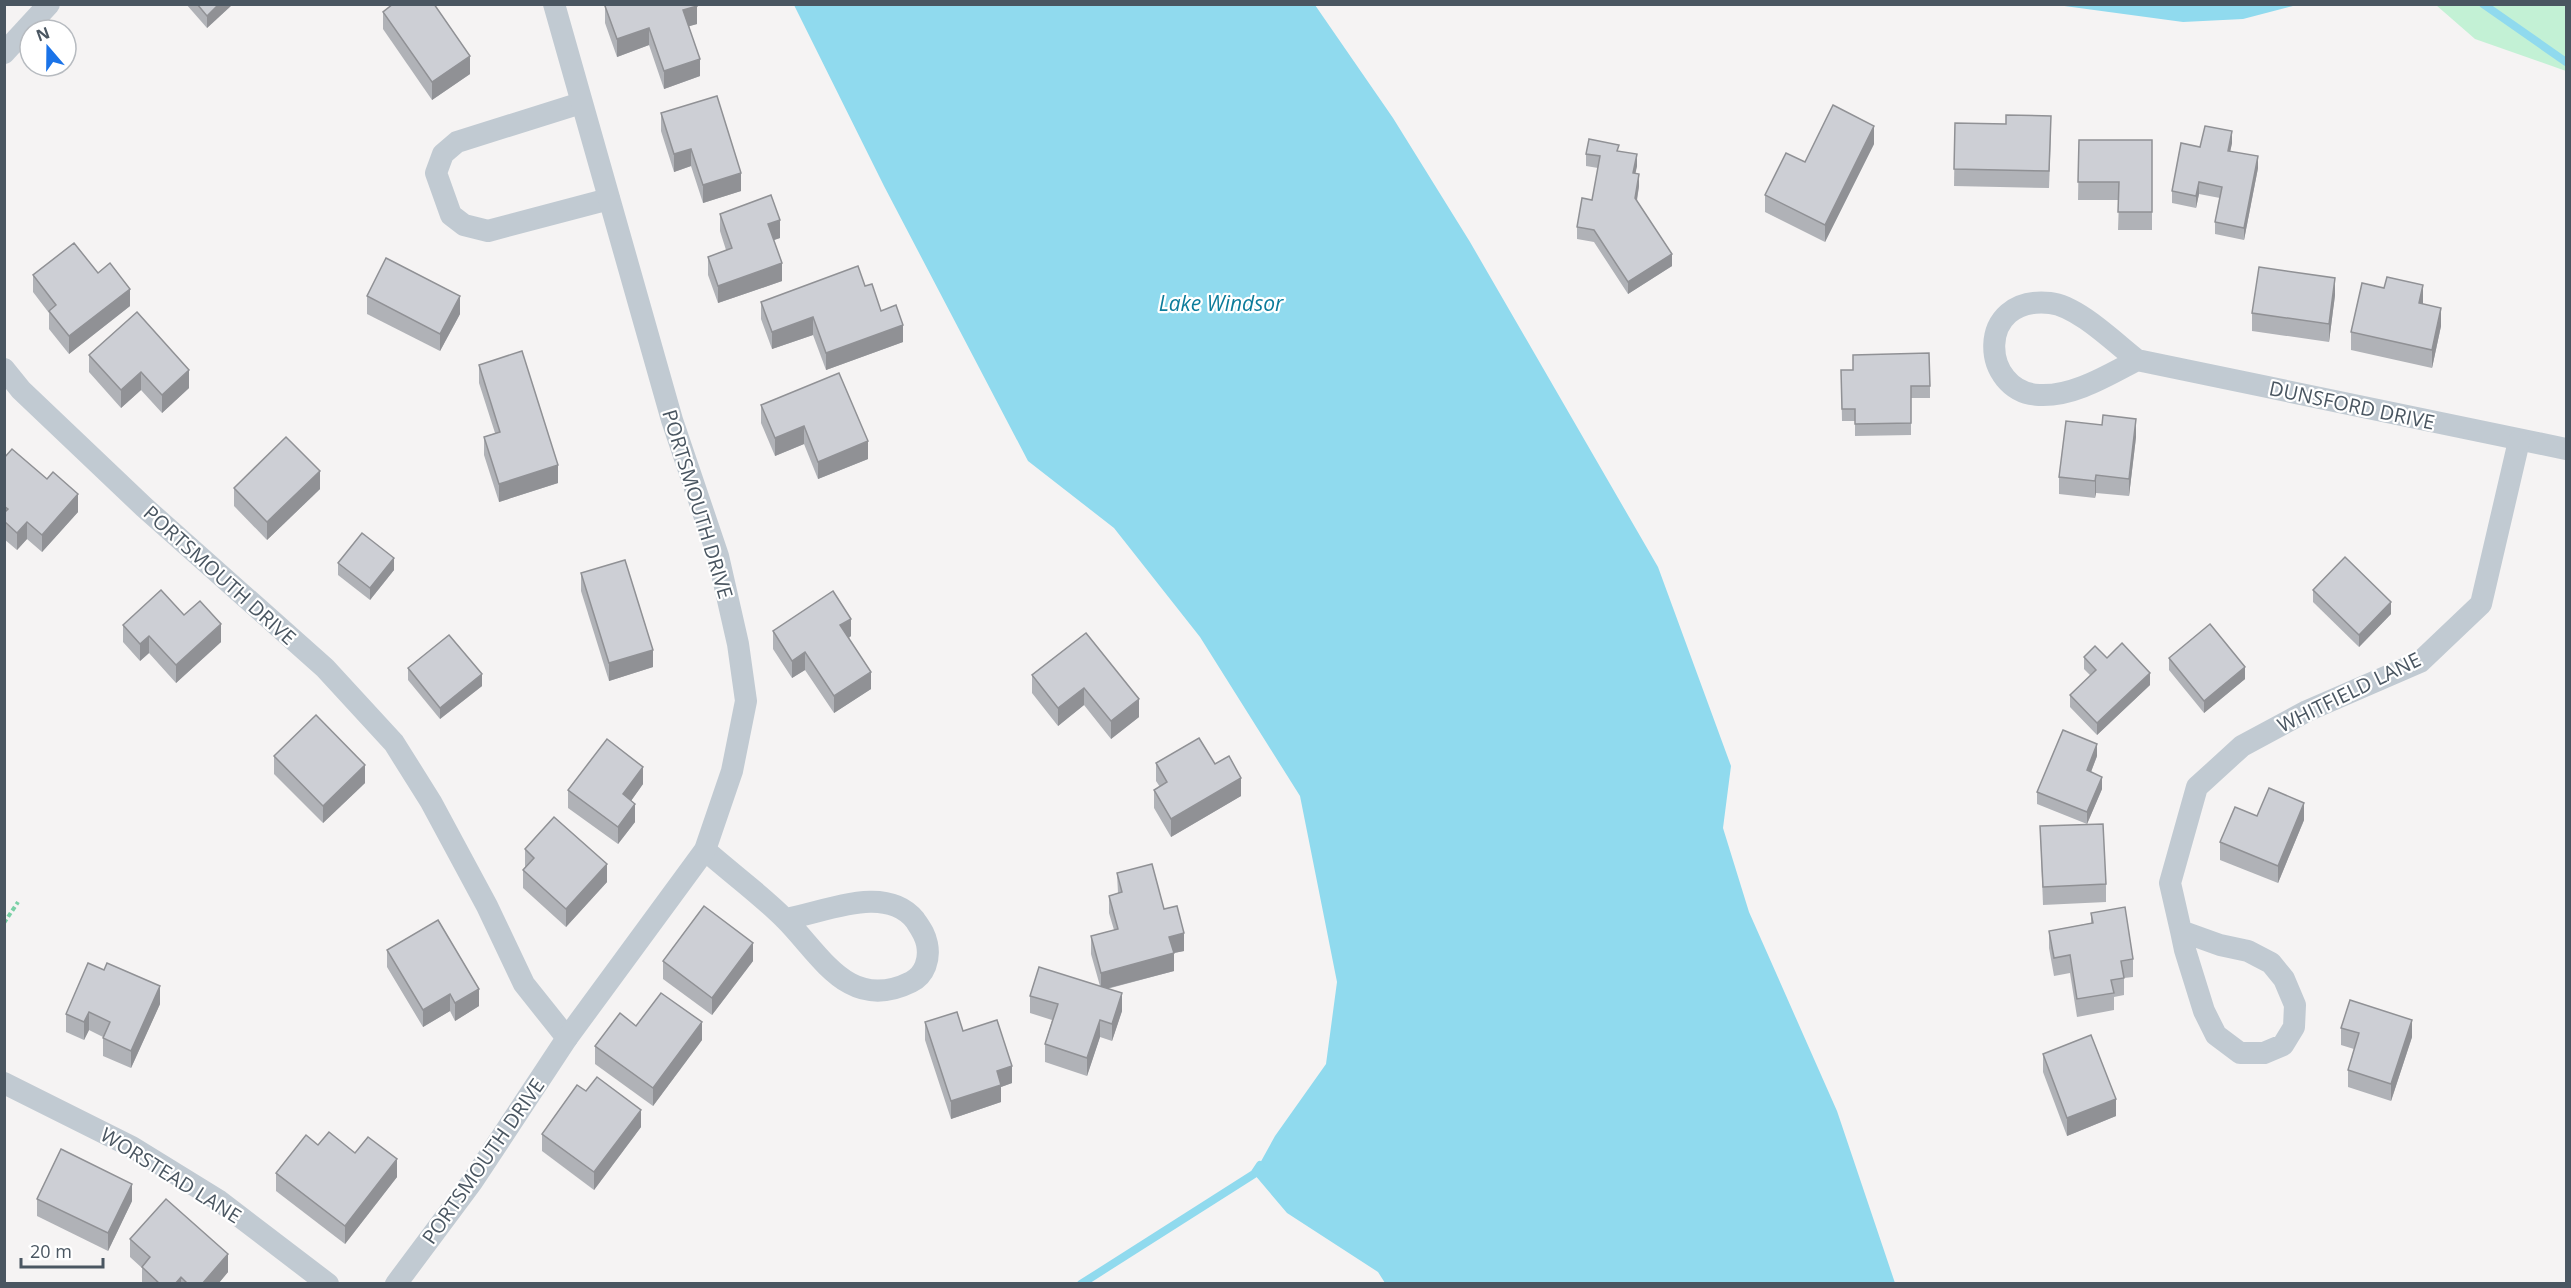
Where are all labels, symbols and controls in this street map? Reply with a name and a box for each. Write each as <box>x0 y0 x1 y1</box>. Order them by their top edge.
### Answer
north arrow <box>18 18 78 78</box>
text: N <box>33 21 53 46</box>
water label: Lake Windsor <box>1159 289 1284 317</box>
street label: DUNSFORD DRIVE <box>2267 374 2437 436</box>
street label: PORTSMOUTH DRIVE <box>656 406 740 602</box>
street label: PORTSMOUTH DRIVE <box>138 499 302 651</box>
street label: WHITFIELD LANE <box>2273 646 2425 738</box>
street label: PORTSMOUTH DRIVE <box>416 1073 550 1249</box>
street label: WORSTEAD LANE <box>96 1121 246 1229</box>
scale bar <box>21 1231 104 1269</box>
text: 20 m <box>30 1239 72 1263</box>

